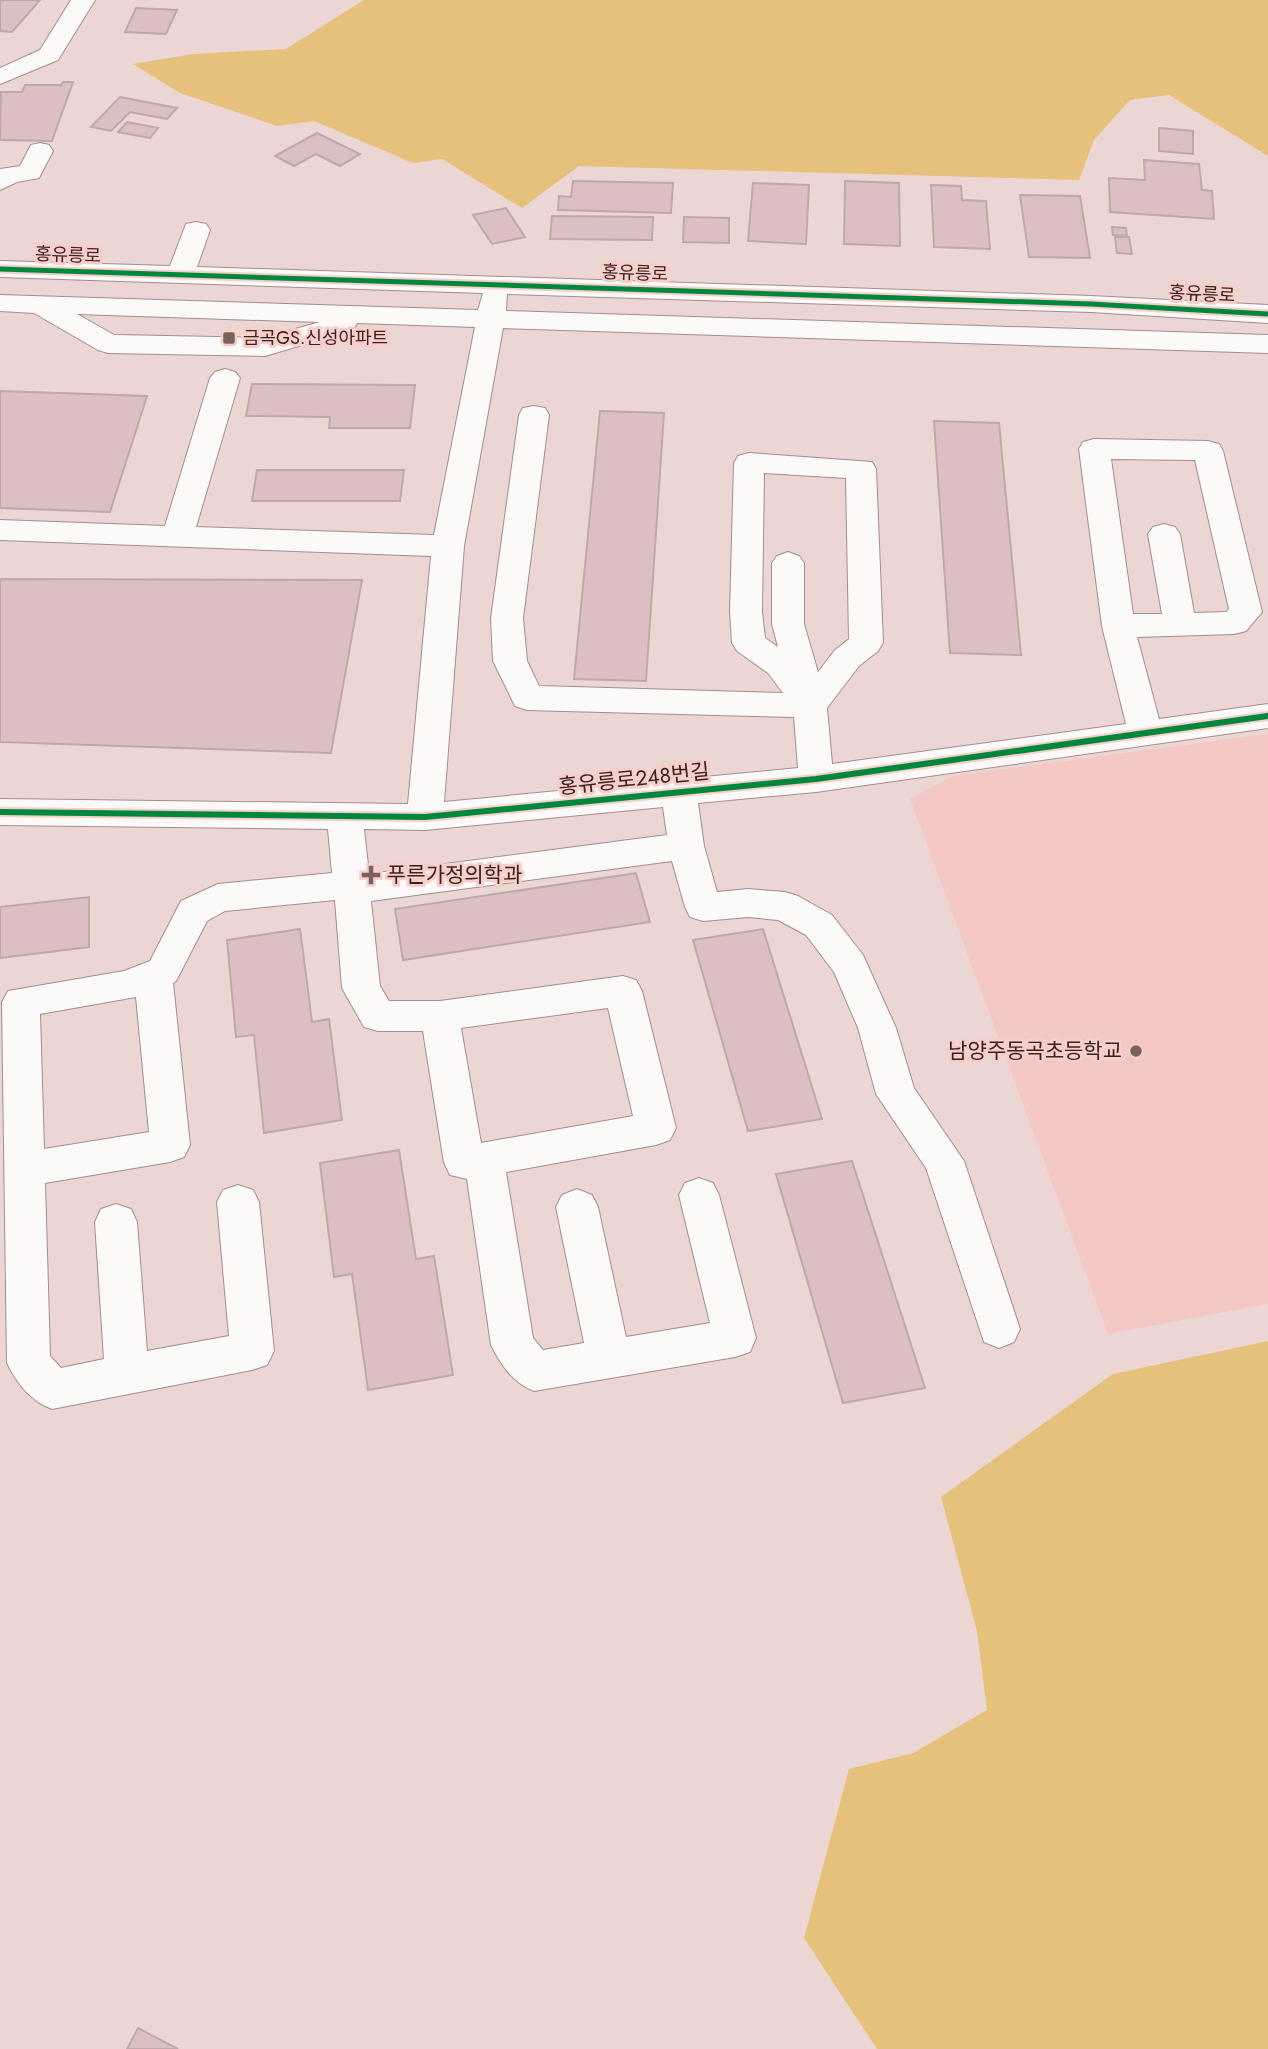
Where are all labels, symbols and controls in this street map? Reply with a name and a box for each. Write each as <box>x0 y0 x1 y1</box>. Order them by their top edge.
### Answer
street label: 홍유릉로 <box>34 241 102 269</box>
street label: 홍유릉로 <box>601 259 669 287</box>
street label: 홍유릉로 <box>1168 279 1236 309</box>
place label: 금곡GS.신성아파트 <box>243 325 388 351</box>
marker: 금곡GS.신성아파트 <box>221 330 237 346</box>
street label: 홍유릉로248번길 <box>557 756 711 802</box>
place label: 푸른가정의학과 <box>387 860 522 890</box>
marker: 푸른가정의학과 <box>361 865 381 885</box>
place label: 남양주동곡초등학교 <box>948 1036 1122 1066</box>
marker: 남양주동곡초등학교 <box>1128 1043 1144 1059</box>

